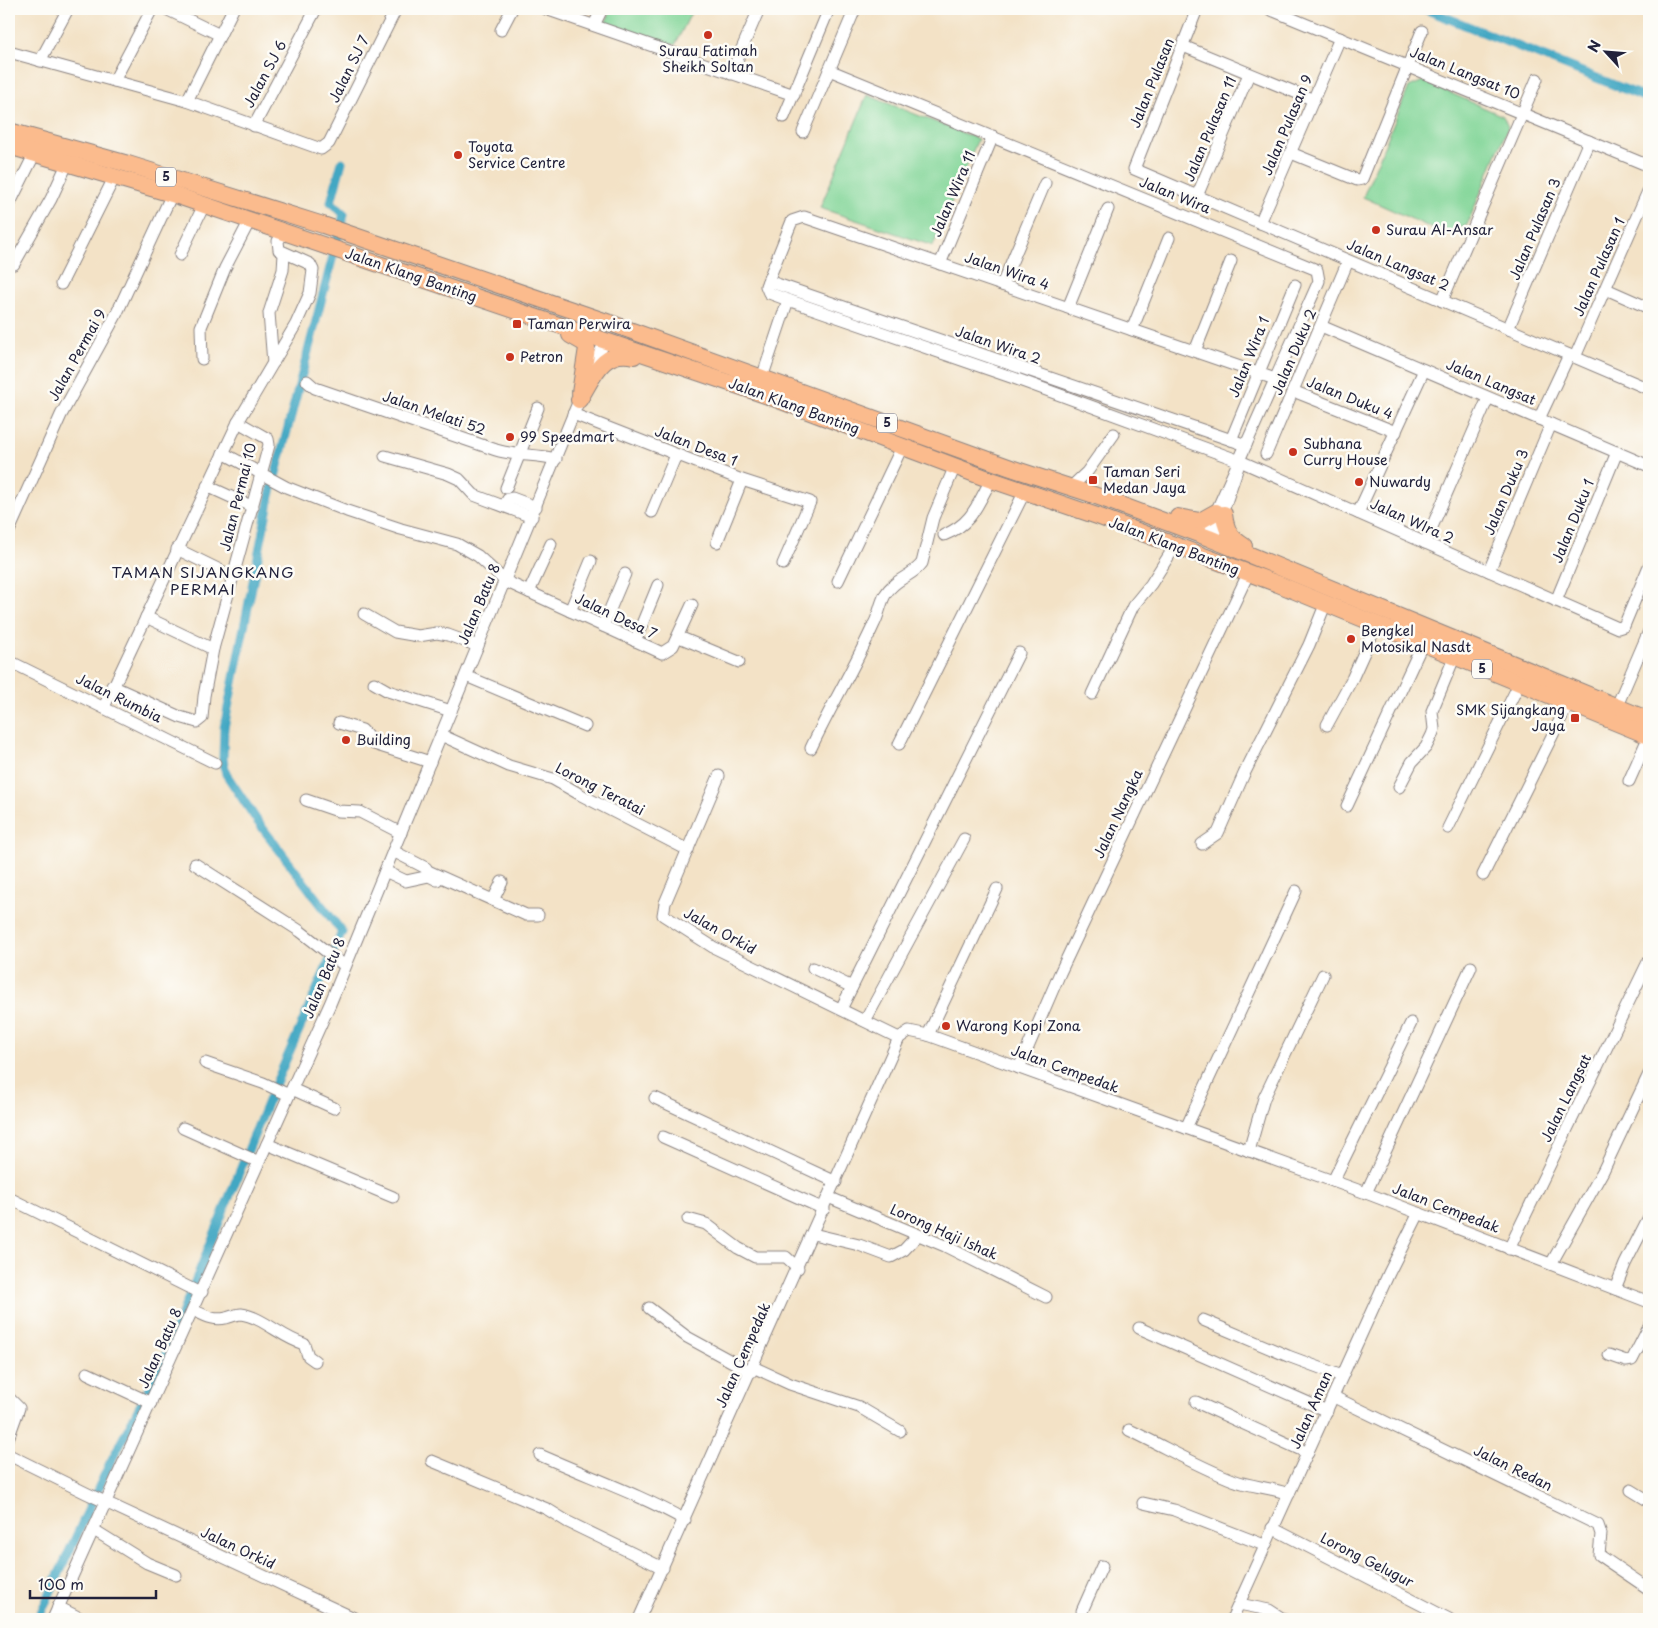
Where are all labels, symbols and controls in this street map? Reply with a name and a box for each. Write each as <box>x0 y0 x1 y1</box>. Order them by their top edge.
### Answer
north arrow <box>1580 28 1630 78</box>
marker: Surau Fatimah Sheikh Soltan <box>702 29 714 41</box>
street label: Jalan SJ 7 <box>323 32 374 106</box>
street label: Jalan Pulasan <box>1124 35 1179 131</box>
street label: Jalan SJ 6 <box>238 36 291 111</box>
text: N <box>1582 36 1606 56</box>
place label: Surau Fatimah Sheikh Soltan <box>659 40 757 77</box>
street label: Jalan Langsat 10 <box>1407 41 1523 104</box>
street label: Jalan Pulasan 9 <box>1256 71 1317 178</box>
street label: Jalan Pulasan 11 <box>1178 73 1241 185</box>
place label: Toyota Service Centre <box>468 136 566 173</box>
street label: Jalan Wira 11 <box>925 148 980 240</box>
marker: Toyota Service Centre <box>452 149 464 161</box>
road number: 5 <box>156 168 176 186</box>
street label: Jalan Wira <box>1136 171 1214 218</box>
street label: Jalan Pulasan 3 <box>1504 174 1566 283</box>
street label: Jalan Pulasan 1 <box>1567 214 1630 320</box>
place label: Surau Al-Ansar <box>1386 219 1494 240</box>
marker: Surau Al-Ansar <box>1370 224 1382 236</box>
street label: Jalan Langsat 2 <box>1343 233 1453 296</box>
street label: Jalan Klang Banting <box>342 242 480 307</box>
street label: Jalan Wira 4 <box>962 246 1052 295</box>
street label: Jalan Permai 9 <box>42 305 111 405</box>
street label: Jalan Duku 2 <box>1266 305 1321 398</box>
place label: Taman Perwira <box>527 313 631 334</box>
street label: Jalan Wira 1 <box>1223 313 1274 400</box>
marker: Taman Perwira <box>511 318 523 330</box>
street label: Jalan Wira 2 <box>953 320 1044 369</box>
place label: Petron <box>520 346 563 367</box>
marker: Petron <box>504 351 516 363</box>
street label: Jalan Langsat <box>1443 353 1539 410</box>
street label: Jalan Duku 4 <box>1304 371 1397 424</box>
street label: Jalan Klang Banting <box>726 372 863 439</box>
street label: Jalan Melati 52 <box>380 385 489 440</box>
road number: 5 <box>877 413 897 432</box>
street label: Jalan Desa 1 <box>652 420 741 471</box>
place label: 99 Speedmart <box>520 426 615 447</box>
marker: 99 Speedmart <box>504 431 516 443</box>
place label: Subhana Curry House <box>1303 433 1388 470</box>
street label: Jalan Permai 10 <box>214 441 261 553</box>
street label: Jalan Duku 3 <box>1478 445 1533 538</box>
marker: Subhana Curry House <box>1287 446 1299 458</box>
place label: Taman Seri Medan Jaya <box>1103 461 1186 498</box>
place label: Nuwardy <box>1369 471 1431 492</box>
marker: Taman Seri Medan Jaya <box>1087 474 1099 486</box>
marker: Nuwardy <box>1353 476 1365 488</box>
street label: Jalan Duku 1 <box>1546 476 1599 566</box>
street label: Jalan WIra 2 <box>1367 493 1458 548</box>
street label: Jalan Klang Banting <box>1106 511 1242 580</box>
district label: TAMAN SIJANGKANG PERMAI <box>111 560 295 600</box>
street label: Jalan Batu 8 <box>452 560 505 648</box>
street label: Jalan Desa 7 <box>572 587 661 644</box>
place label: Bengkel Motosikal Nasdt <box>1361 620 1471 657</box>
marker: Bengkel Motosikal Nasdt <box>1345 633 1357 645</box>
road number: 5 <box>1472 660 1492 679</box>
street label: Jalan Rumbia <box>73 668 166 728</box>
place label: SMK Sijangkang Jaya <box>1456 699 1565 736</box>
marker: SMK Sijangkang Jaya <box>1569 712 1581 724</box>
place label: Building <box>356 729 411 750</box>
marker: Building <box>340 734 352 746</box>
street label: Lorong Teratai <box>552 757 649 820</box>
street label: Jalan Nangka <box>1088 765 1148 862</box>
street label: Jalan Orkid <box>680 902 760 959</box>
street label: Jalan Batu 8 <box>297 934 350 1022</box>
place label: Warong Kopi Zona <box>956 1015 1081 1036</box>
marker: Warong Kopi Zona <box>940 1020 952 1032</box>
street label: Jalan Cempedak <box>1008 1039 1123 1098</box>
street label: Jalan Langsat <box>1535 1050 1596 1145</box>
street label: Jalan Cempedak <box>1389 1177 1503 1238</box>
street label: Lorong Haji Ishak <box>887 1198 1001 1265</box>
street label: Jalan Cempedak <box>710 1298 775 1411</box>
street label: Jalan Batu 8 <box>132 1304 187 1391</box>
street label: Jalan Aman <box>1284 1368 1337 1452</box>
street label: Jalan Redan <box>1470 1439 1556 1496</box>
street label: Jalan Orkid <box>197 1521 279 1574</box>
street label: Lorong Gelugur <box>1317 1527 1418 1592</box>
scale bar <box>30 1568 156 1600</box>
text: 100 m <box>38 1572 84 1595</box>

